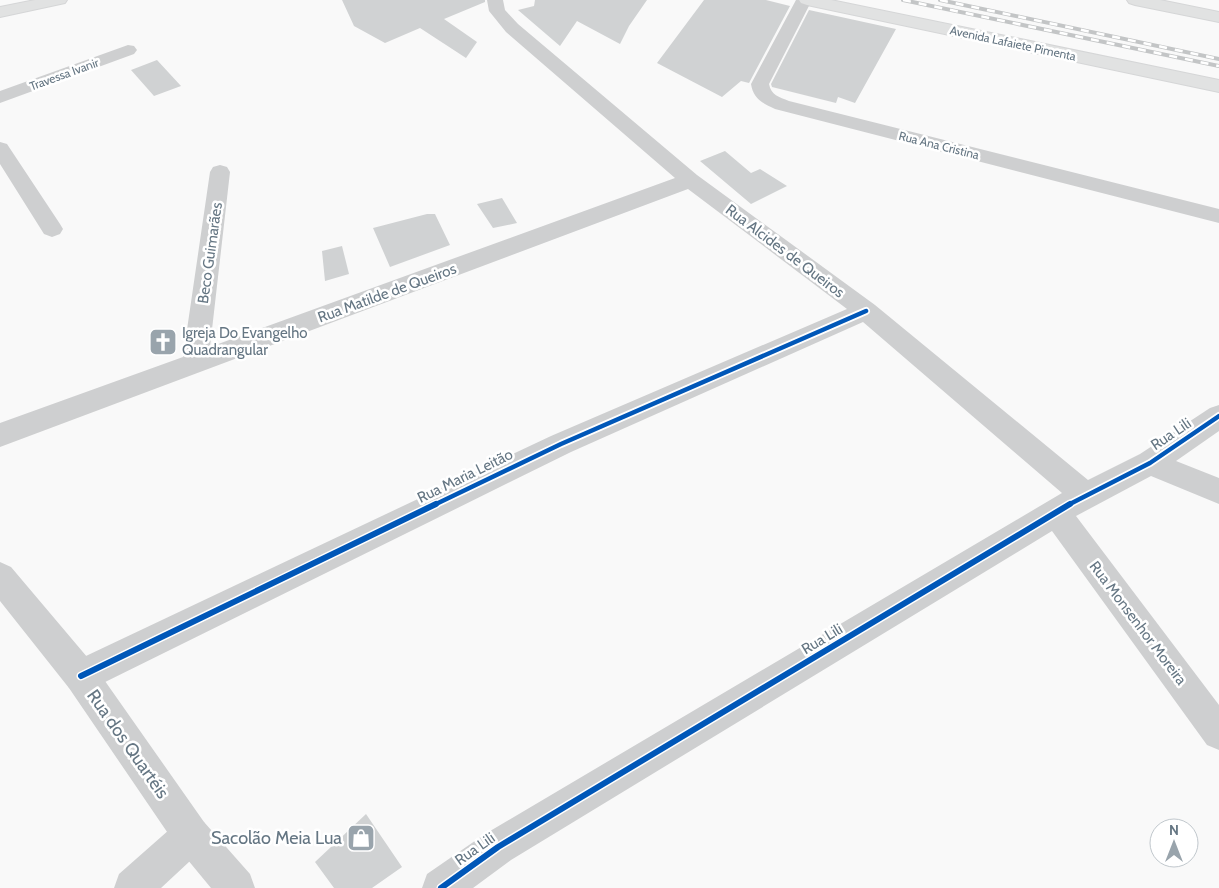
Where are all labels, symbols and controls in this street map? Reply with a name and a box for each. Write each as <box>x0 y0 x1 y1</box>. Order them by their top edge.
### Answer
street label: Avenida Lafaiete Pimenta <box>949 22 1078 64</box>
street label: Travessa Ivanir <box>27 54 101 93</box>
street label: Rua Ana Cristina <box>897 128 981 162</box>
street label: Rua Alcides de Queiros <box>722 200 848 302</box>
street label: Beco Guimarães <box>194 201 226 305</box>
street label: Rua Matilde de Queiros <box>315 260 459 326</box>
place label: Igreja Do Evangelho Quadrangular <box>182 324 308 359</box>
church icon: Igreja Do Evangelho Quadrangular <box>148 327 178 357</box>
street label: Rua Lili <box>1147 414 1195 454</box>
street label: Rua Maria Leitão <box>414 445 516 507</box>
street label: Rua Monsenhor Moreira <box>1086 558 1191 689</box>
street label: Rua Lili <box>798 620 846 658</box>
street label: Rua dos Quartéis <box>82 685 174 803</box>
north arrow <box>1149 818 1199 868</box>
text: N <box>1169 821 1179 839</box>
shop icon: Sacolão Meia Lua <box>346 823 376 853</box>
place label: Sacolão Meia Lua <box>211 827 342 849</box>
street label: Rua Lili <box>452 829 498 869</box>

